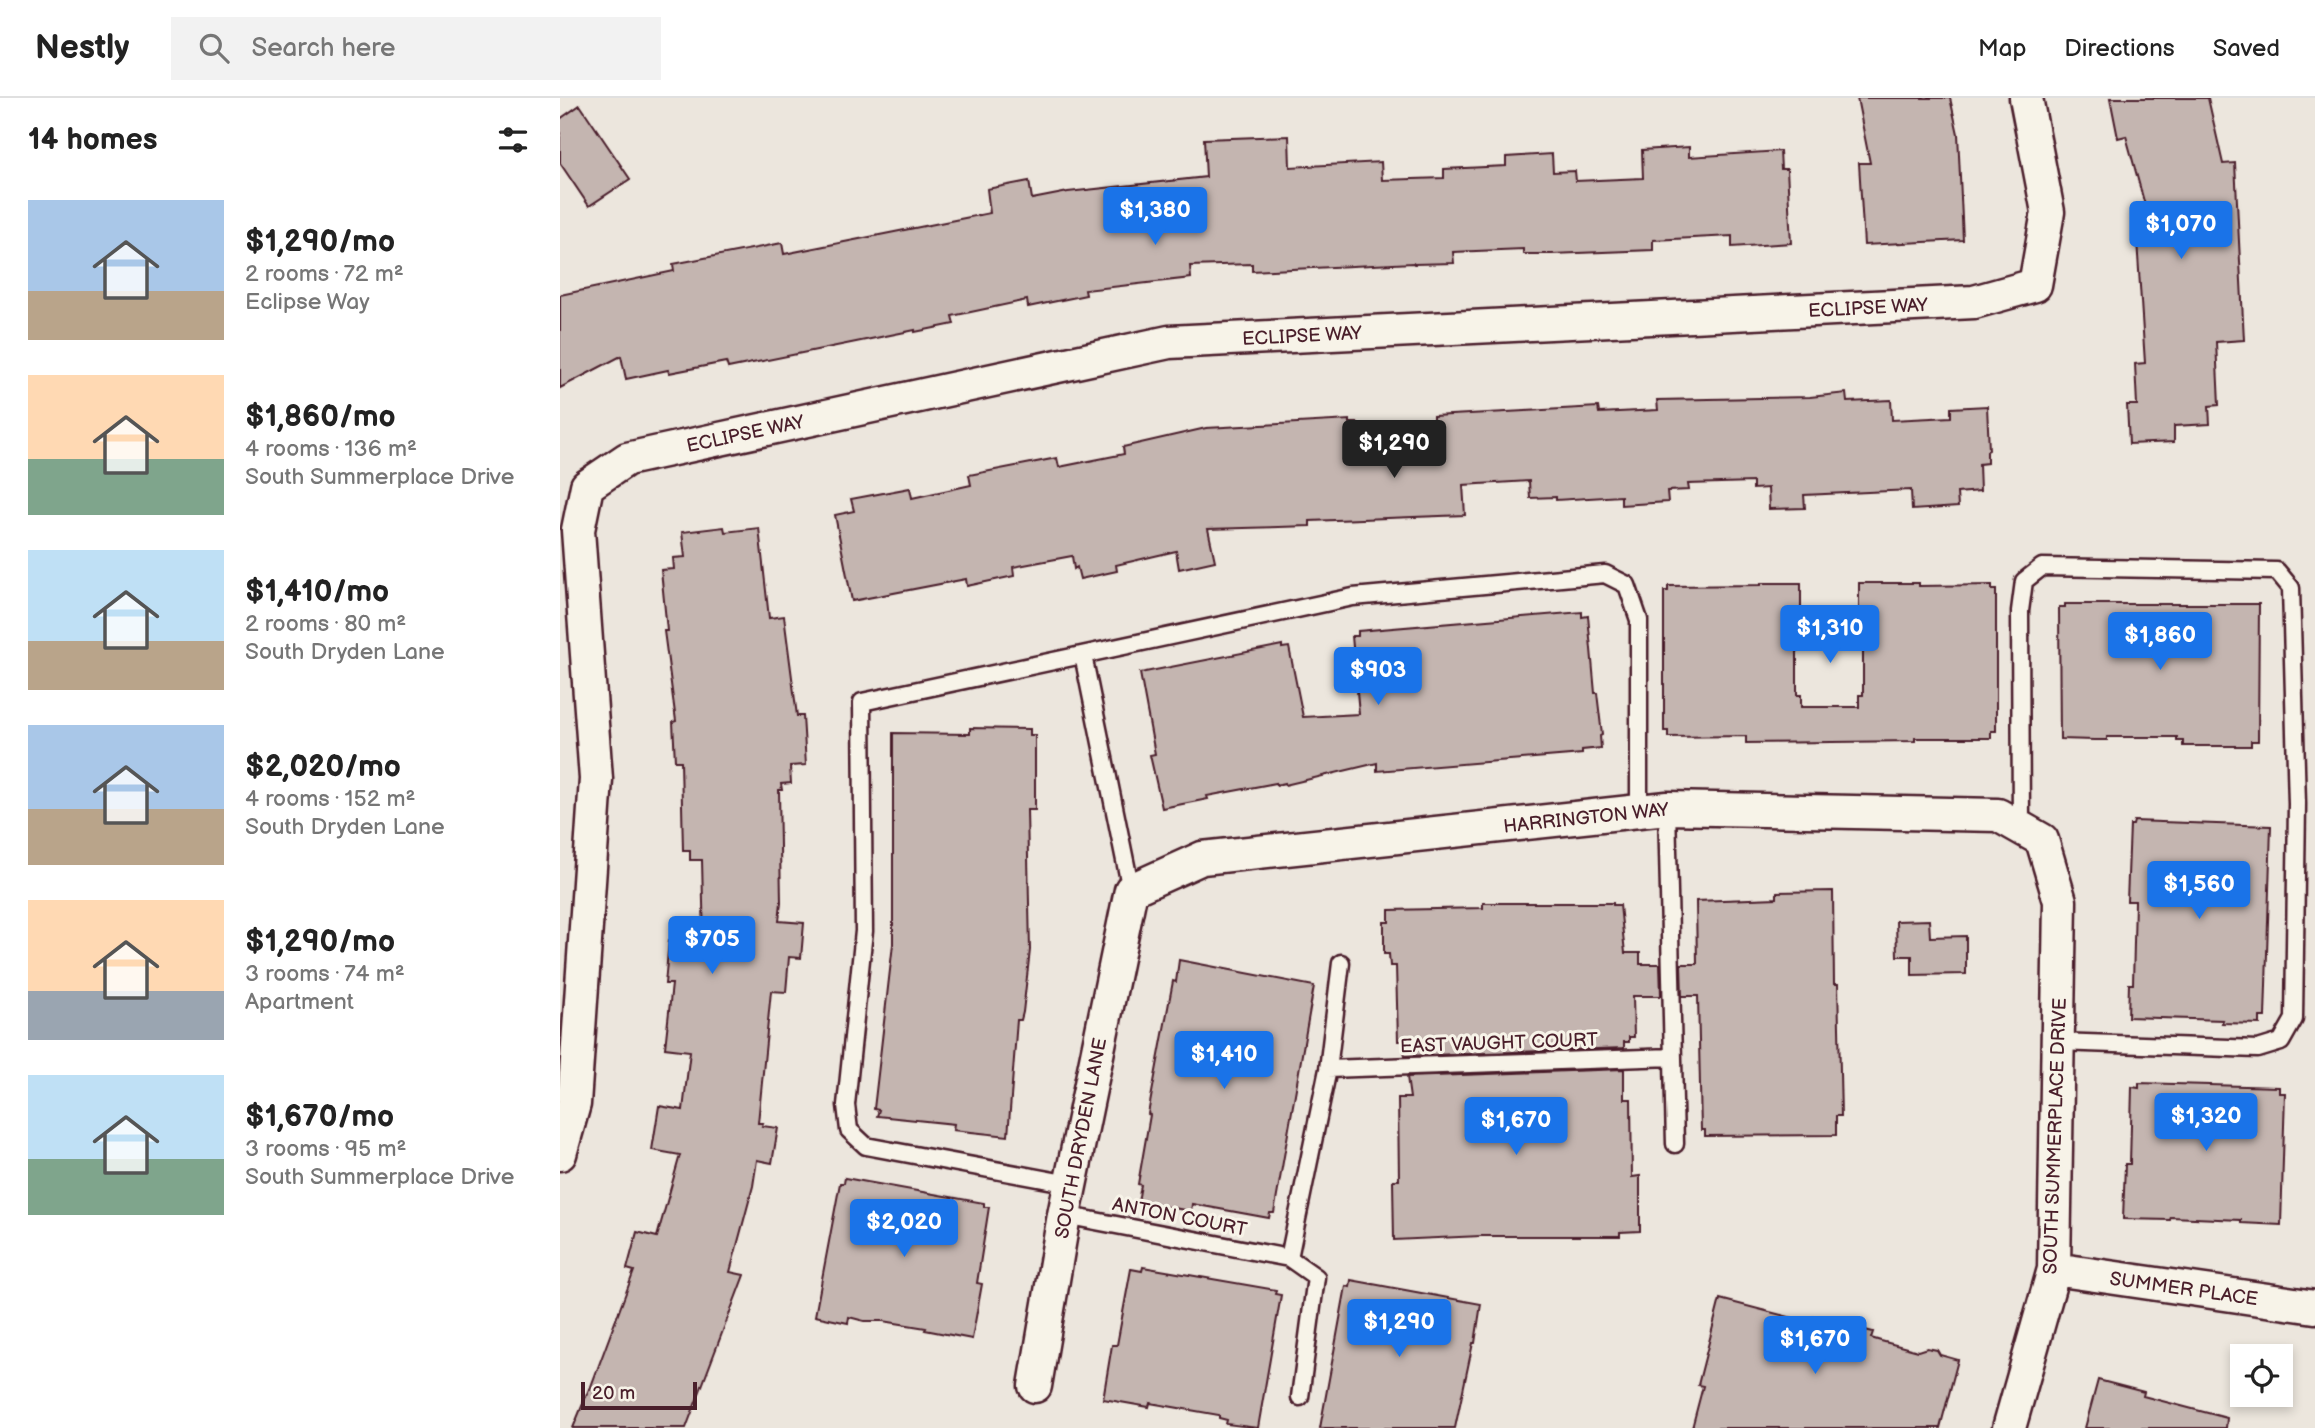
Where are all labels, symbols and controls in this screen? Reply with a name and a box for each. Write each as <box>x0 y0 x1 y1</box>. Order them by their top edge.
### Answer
search box <box>171 17 661 80</box>
text: Nestly <box>35 28 129 68</box>
icon: search <box>195 29 233 67</box>
text: Search here <box>251 33 395 64</box>
text: Map <box>1978 34 2026 63</box>
text: Directions <box>2064 34 2175 63</box>
text: Saved <box>2213 34 2280 63</box>
icon: filters <box>494 121 532 159</box>
text: 14 homes <box>28 122 157 158</box>
pin: $1,380 <box>1098 188 1212 247</box>
text: $1,380 <box>1119 196 1191 224</box>
pin: $1,070 <box>2124 202 2238 261</box>
text: $1,070 <box>2145 210 2217 238</box>
text: $1,290/mo <box>245 224 395 260</box>
icon: home <box>84 228 168 312</box>
text: 2 rooms · 72 m² <box>245 260 404 288</box>
text: Eclipse Way <box>245 288 370 316</box>
street label: ECLIPSE WAY <box>1808 294 1929 323</box>
street label: ECLIPSE WAY <box>1242 322 1363 351</box>
text: $1,860/mo <box>245 399 396 435</box>
icon: home <box>84 403 168 487</box>
street label: ECLIPSE WAY <box>684 411 807 458</box>
pin: $1,290 <box>1337 420 1451 480</box>
text: $1,290 <box>1358 429 1430 457</box>
text: 4 rooms · 136 m² <box>245 435 417 463</box>
text: South Summerplace Drive <box>245 463 514 491</box>
text: $1,410/mo <box>245 574 389 610</box>
icon: home <box>84 578 168 662</box>
pin: $1,310 <box>1773 606 1887 665</box>
text: 2 rooms · 80 m² <box>245 610 406 638</box>
pin: $1,860 <box>2103 612 2217 672</box>
text: $1,310 <box>1796 614 1864 642</box>
text: $1,860 <box>2124 621 2196 649</box>
text: South Dryden Lane <box>245 638 445 666</box>
pin: $903 <box>1337 648 1419 707</box>
text: $903 <box>1350 656 1406 684</box>
text: $2,020/mo <box>245 749 401 785</box>
icon: home <box>84 753 168 837</box>
text: 4 rooms · 152 m² <box>245 785 415 813</box>
street label: HARRINGTON WAY <box>1502 798 1671 839</box>
text: South Dryden Lane <box>245 813 445 841</box>
pin: $1,560 <box>2142 862 2256 921</box>
text: $1,560 <box>2163 870 2235 898</box>
pin: $705 <box>671 916 753 976</box>
text: $1,290/mo <box>245 924 395 960</box>
text: $705 <box>684 925 740 953</box>
icon: home <box>84 928 168 1012</box>
text: 3 rooms · 74 m² <box>245 960 405 988</box>
text: Apartment <box>245 988 354 1016</box>
street label: SOUTH SUMMERPLACE DRIVE <box>2039 997 2072 1275</box>
street label: EAST VAUGHT COURT <box>1400 1029 1599 1058</box>
pin: $1,410 <box>1167 1032 1281 1091</box>
street label: SOUTH DRYDEN LANE <box>1051 1036 1112 1241</box>
text: $1,410 <box>1190 1040 1258 1068</box>
pin: $1,320 <box>2149 1094 2263 1153</box>
pin: $1,670 <box>1459 1098 1573 1157</box>
text: $1,670/mo <box>245 1099 394 1135</box>
text: $1,320 <box>2170 1102 2242 1130</box>
icon: home <box>84 1103 168 1187</box>
text: $1,670 <box>1481 1106 1551 1134</box>
text: 3 rooms · 95 m² <box>245 1135 406 1163</box>
text: South Summerplace Drive <box>245 1163 514 1191</box>
street label: ANTON COURT <box>1110 1193 1250 1242</box>
pin: $2,020 <box>847 1200 961 1259</box>
text: $2,020 <box>866 1208 942 1236</box>
street label: SUMMER PLACE <box>2108 1268 2259 1311</box>
pin: $1,290 <box>1342 1300 1456 1359</box>
text: $1,290 <box>1363 1308 1435 1336</box>
pin: $1,670 <box>1758 1316 1872 1376</box>
text: $1,670 <box>1780 1325 1850 1353</box>
map controls <box>2230 1344 2293 1407</box>
button: locate <box>2230 1344 2293 1407</box>
scale bar <box>581 1379 696 1411</box>
text: 20 m <box>592 1382 635 1405</box>

